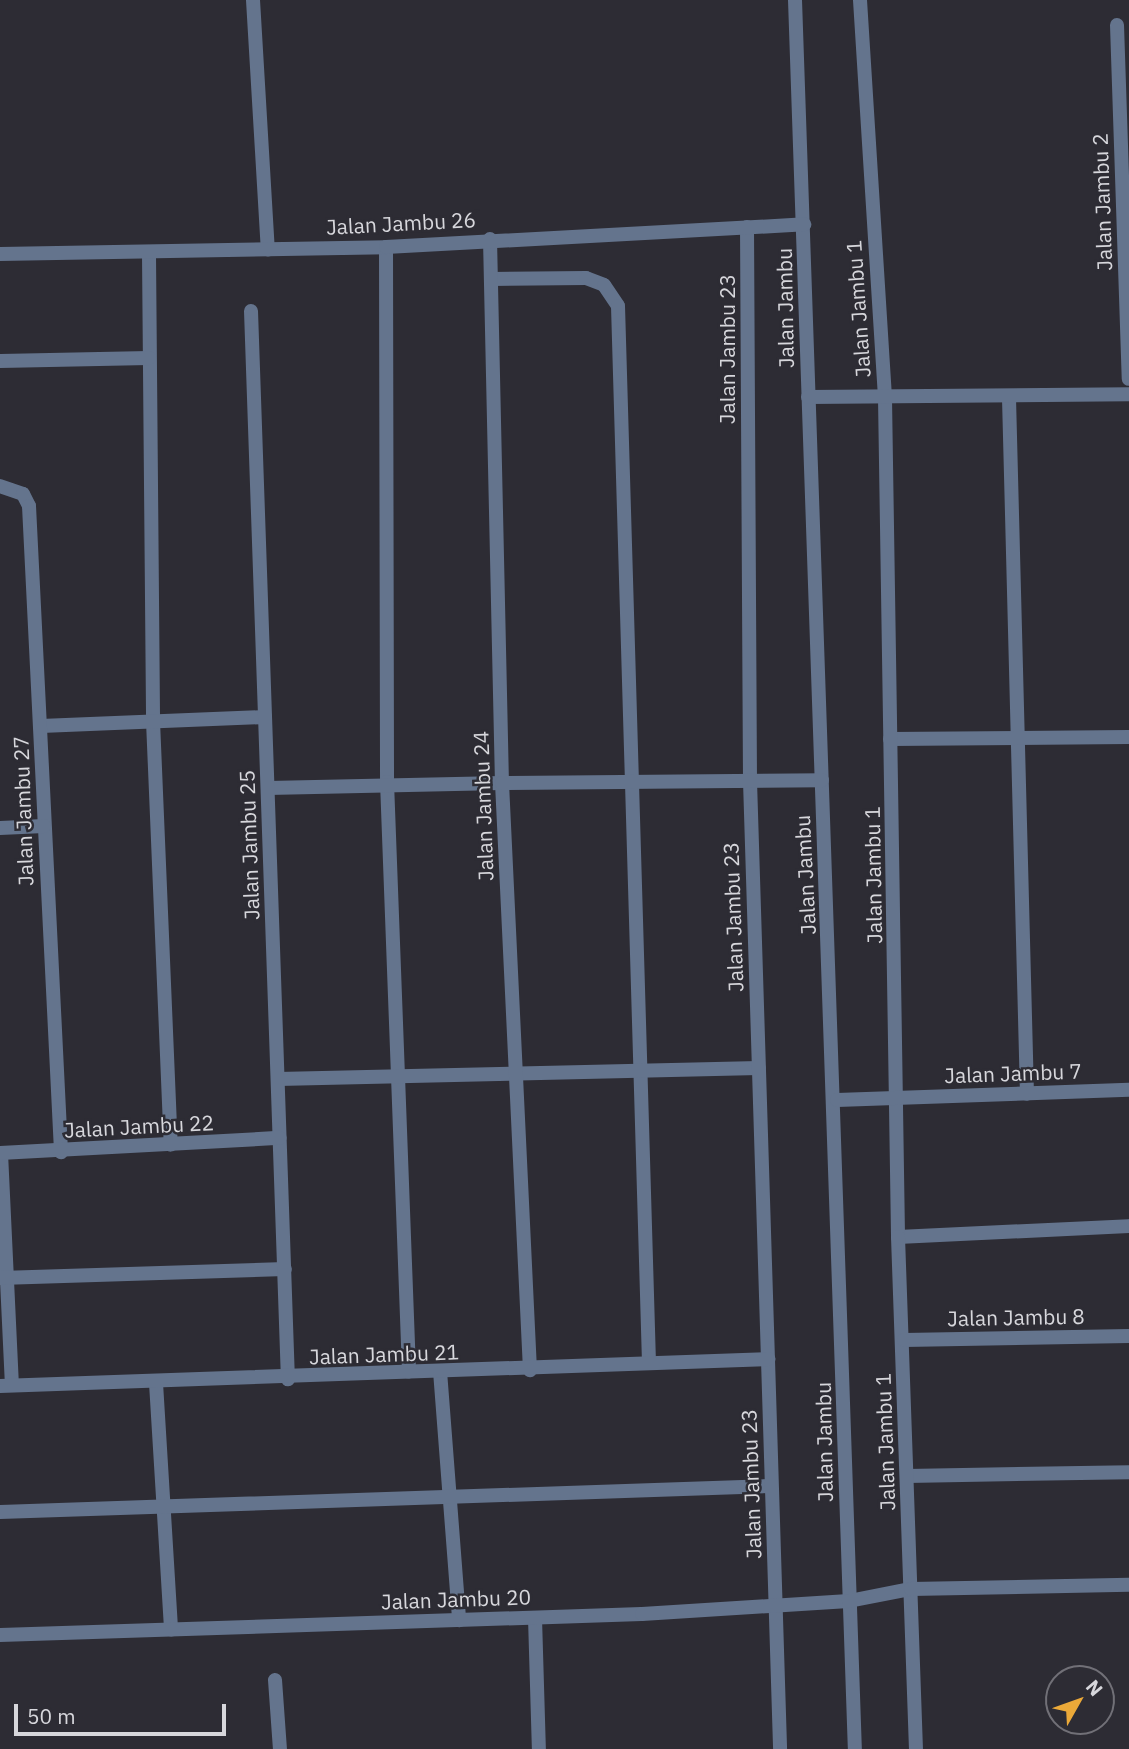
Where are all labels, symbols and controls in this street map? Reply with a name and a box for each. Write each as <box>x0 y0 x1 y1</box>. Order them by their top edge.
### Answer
street label: Jalan Jambu 2 <box>1087 133 1117 271</box>
street label: Jalan Jambu 26 <box>325 206 477 240</box>
street label: Jalan Jambu 1 <box>841 239 875 379</box>
street label: Jalan Jambu <box>771 248 799 368</box>
street label: Jalan Jambu 23 <box>714 274 740 424</box>
street label: Jalan Jambu 24 <box>468 730 498 882</box>
street label: Jalan Jambu 27 <box>8 735 38 887</box>
street label: Jalan Jambu 25 <box>234 769 264 921</box>
street label: Jalan Jambu 1 <box>859 806 887 944</box>
street label: Jalan Jambu <box>789 814 821 936</box>
street label: Jalan Jambu 23 <box>718 841 748 993</box>
street label: Jalan Jambu 7 <box>944 1058 1082 1088</box>
street label: Jalan Jambu 22 <box>63 1109 215 1143</box>
street label: Jalan Jambu 8 <box>947 1303 1085 1331</box>
street label: Jalan Jambu 21 <box>308 1339 460 1369</box>
street label: Jalan Jambu 1 <box>870 1373 900 1511</box>
street label: Jalan Jambu <box>810 1382 838 1502</box>
street label: Jalan Jambu 23 <box>736 1408 766 1560</box>
street label: Jalan Jambu 20 <box>380 1584 532 1614</box>
north arrow <box>1045 1665 1115 1735</box>
text: N <box>1081 1675 1108 1701</box>
scale bar <box>18 1690 229 1734</box>
text: 50 m <box>27 1702 76 1730</box>

